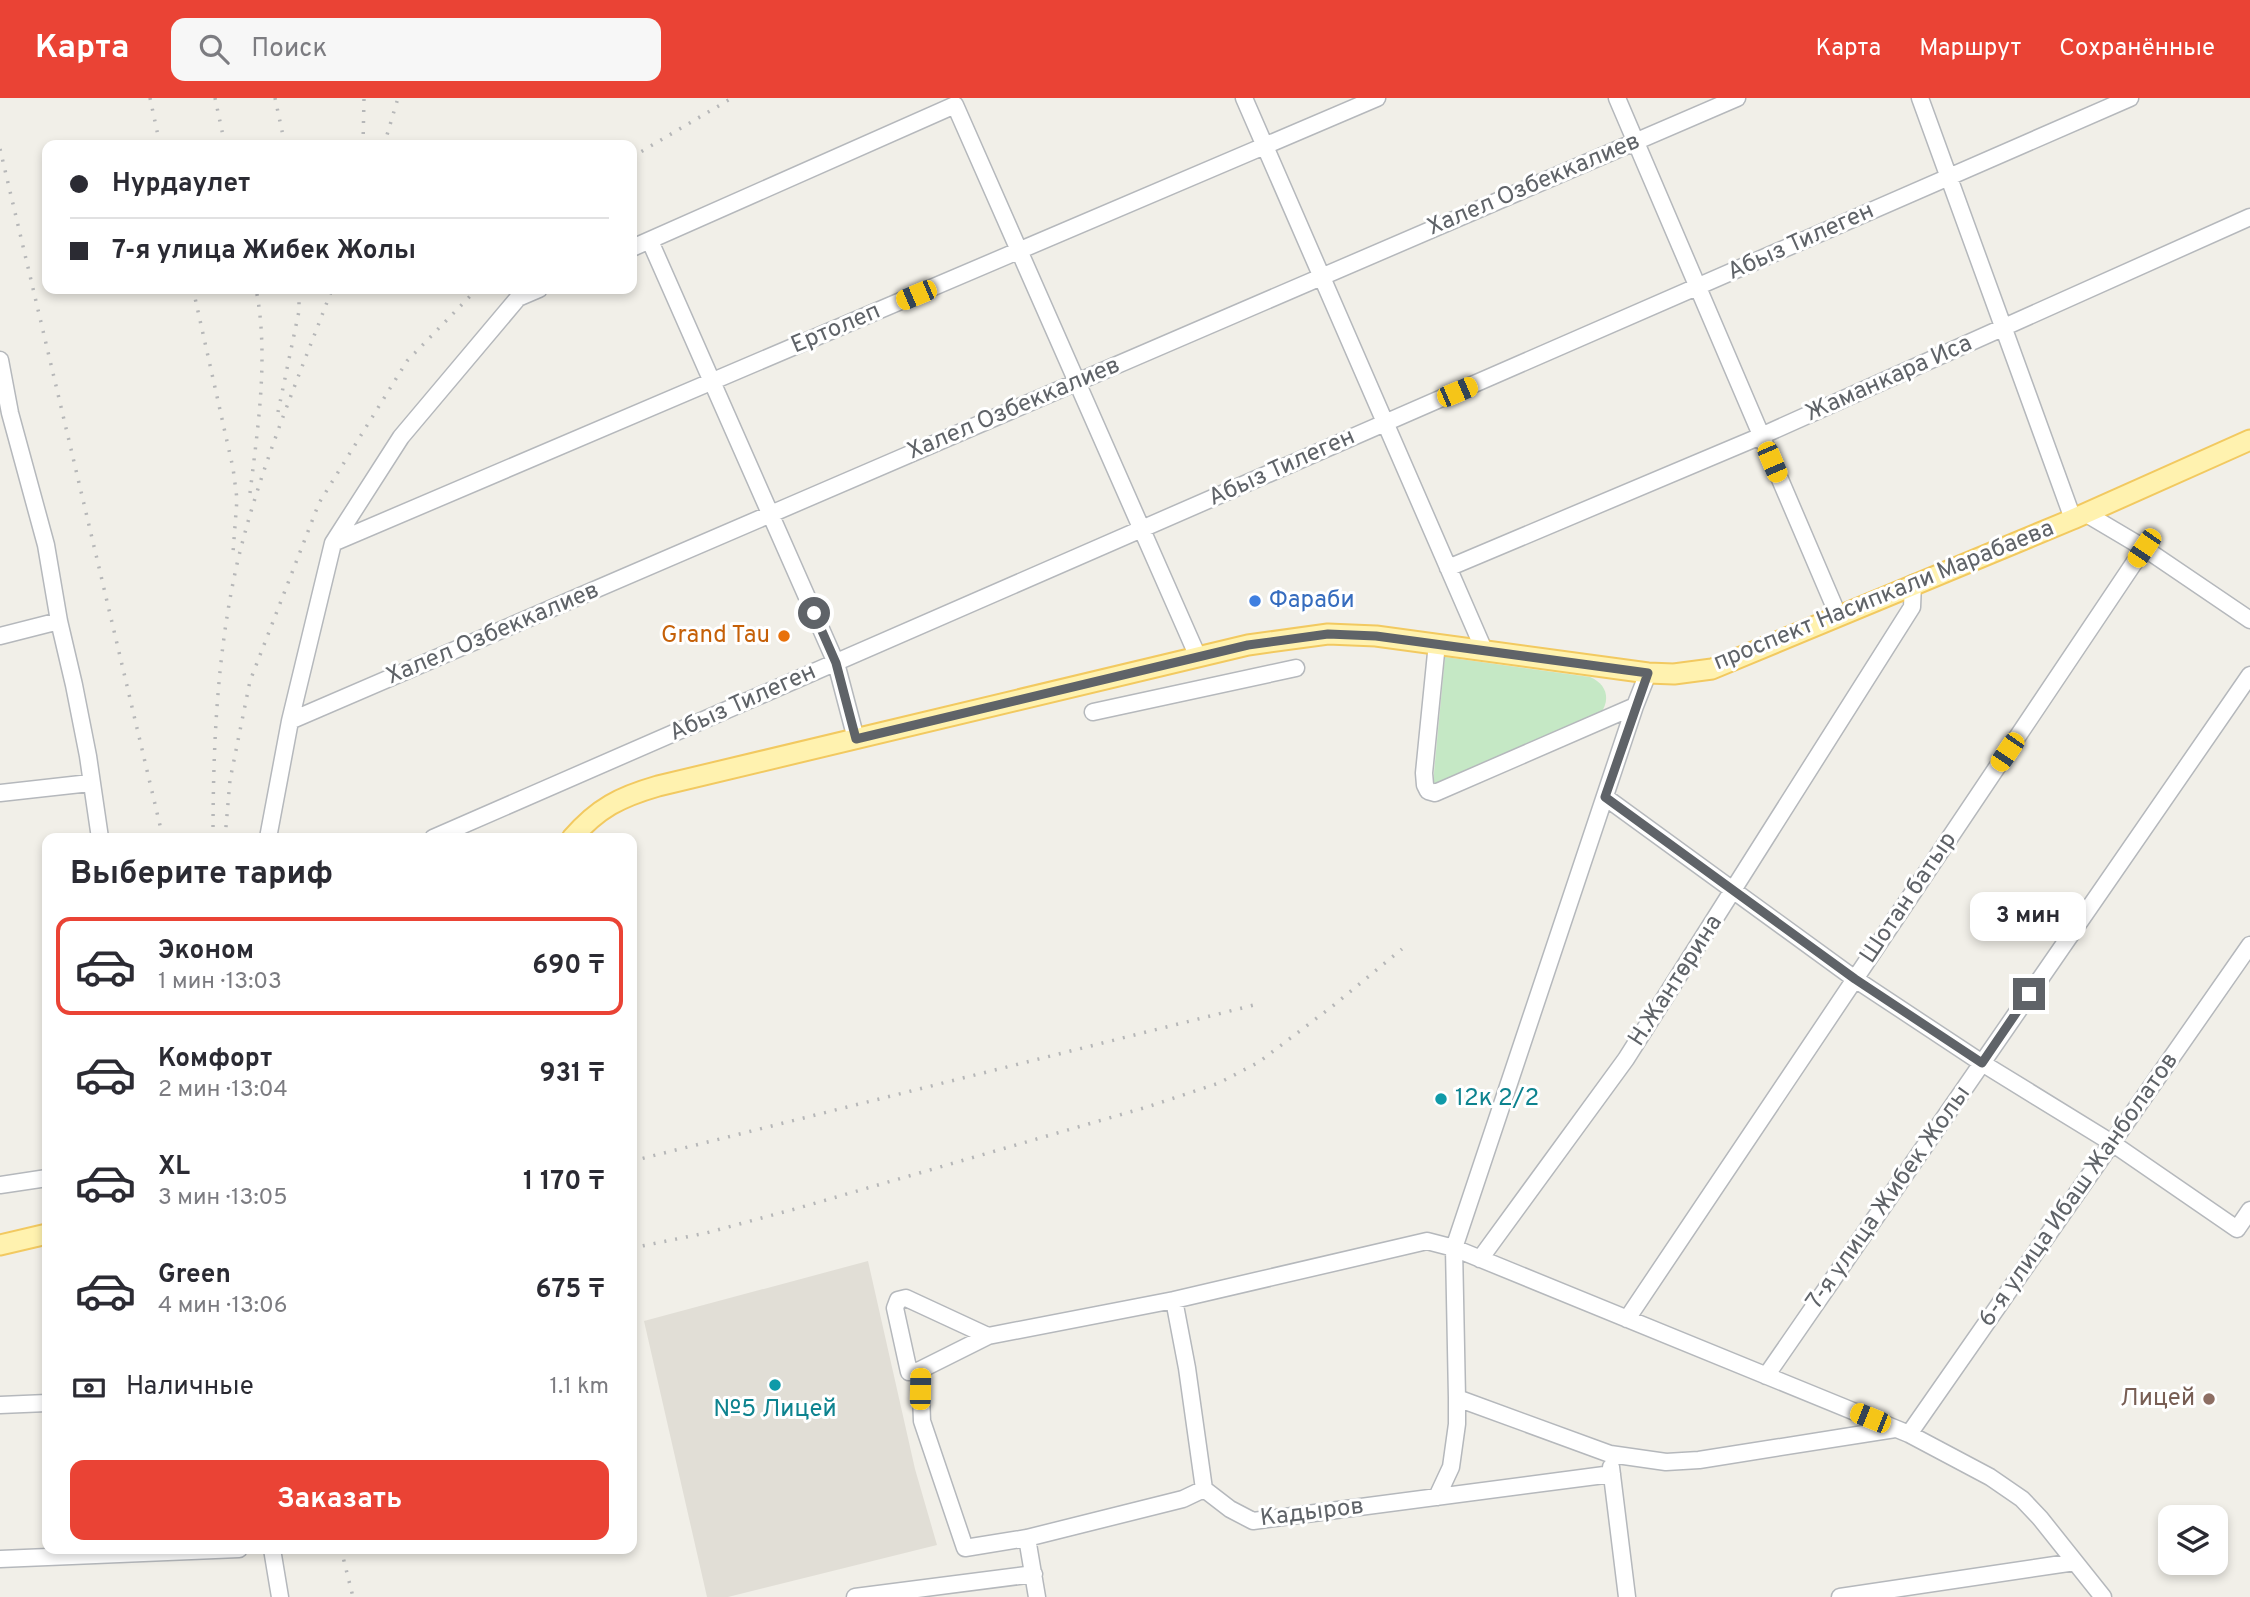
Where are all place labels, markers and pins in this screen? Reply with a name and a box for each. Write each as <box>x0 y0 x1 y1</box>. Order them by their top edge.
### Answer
place label: Фараби <box>1269 586 1355 616</box>
marker: Фараби <box>1247 593 1263 609</box>
place label: Grand Tau <box>661 621 770 651</box>
marker: Grand Tau <box>776 628 792 644</box>
place label: 12к 2/2 <box>1455 1084 1539 1114</box>
marker: 12к 2/2 <box>1433 1091 1449 1107</box>
marker: №5 Лицей <box>767 1377 783 1393</box>
place label: Лицей <box>2120 1384 2195 1414</box>
marker: Лицей <box>2201 1391 2217 1407</box>
place label: №5 Лицей <box>713 1395 837 1425</box>

